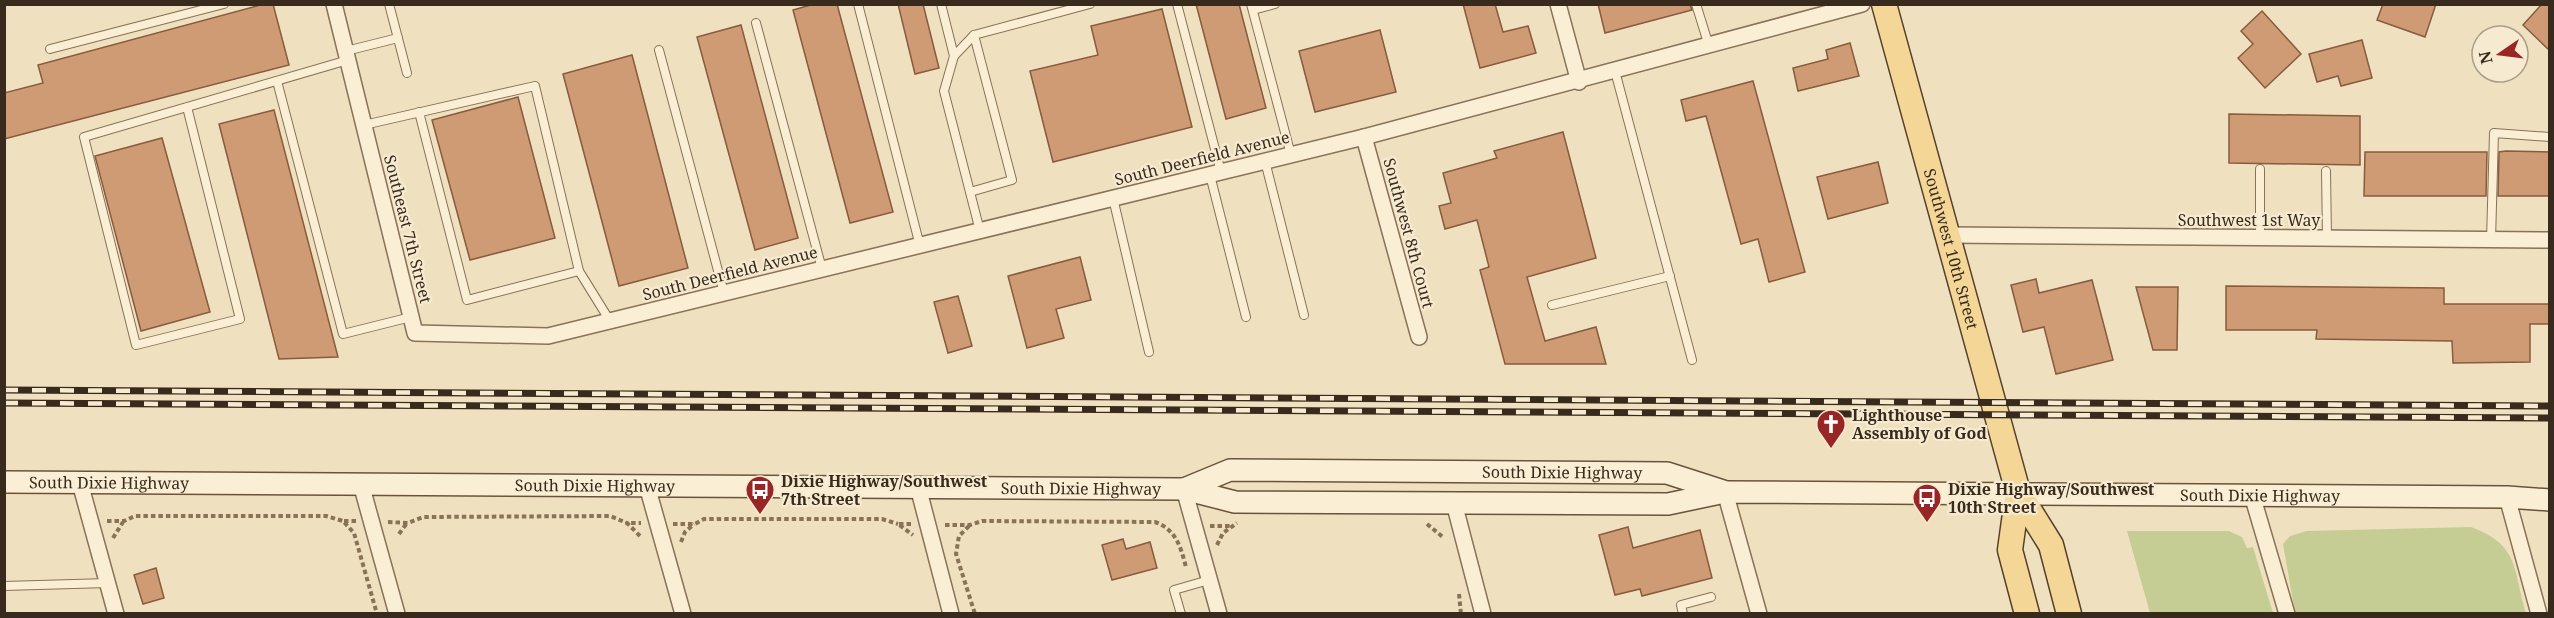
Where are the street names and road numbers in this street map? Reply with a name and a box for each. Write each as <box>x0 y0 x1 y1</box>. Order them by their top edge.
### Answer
street label: South Deerfield Avenue <box>1112 126 1292 190</box>
street label: Southeast 7th Street <box>379 153 437 306</box>
street label: Southwest 8th Court <box>1378 156 1440 311</box>
street label: Southwest 10th Street <box>1919 166 1984 332</box>
street label: Southwest 1st Way <box>2178 209 2321 231</box>
street label: South Deerfield Avenue <box>640 241 820 305</box>
street label: South Dixie Highway <box>1482 461 1643 484</box>
street label: South Dixie Highway <box>29 471 190 494</box>
street label: South Dixie Highway <box>515 474 676 497</box>
street label: South Dixie Highway <box>1001 477 1162 500</box>
street label: South Dixie Highway <box>2180 484 2341 507</box>

